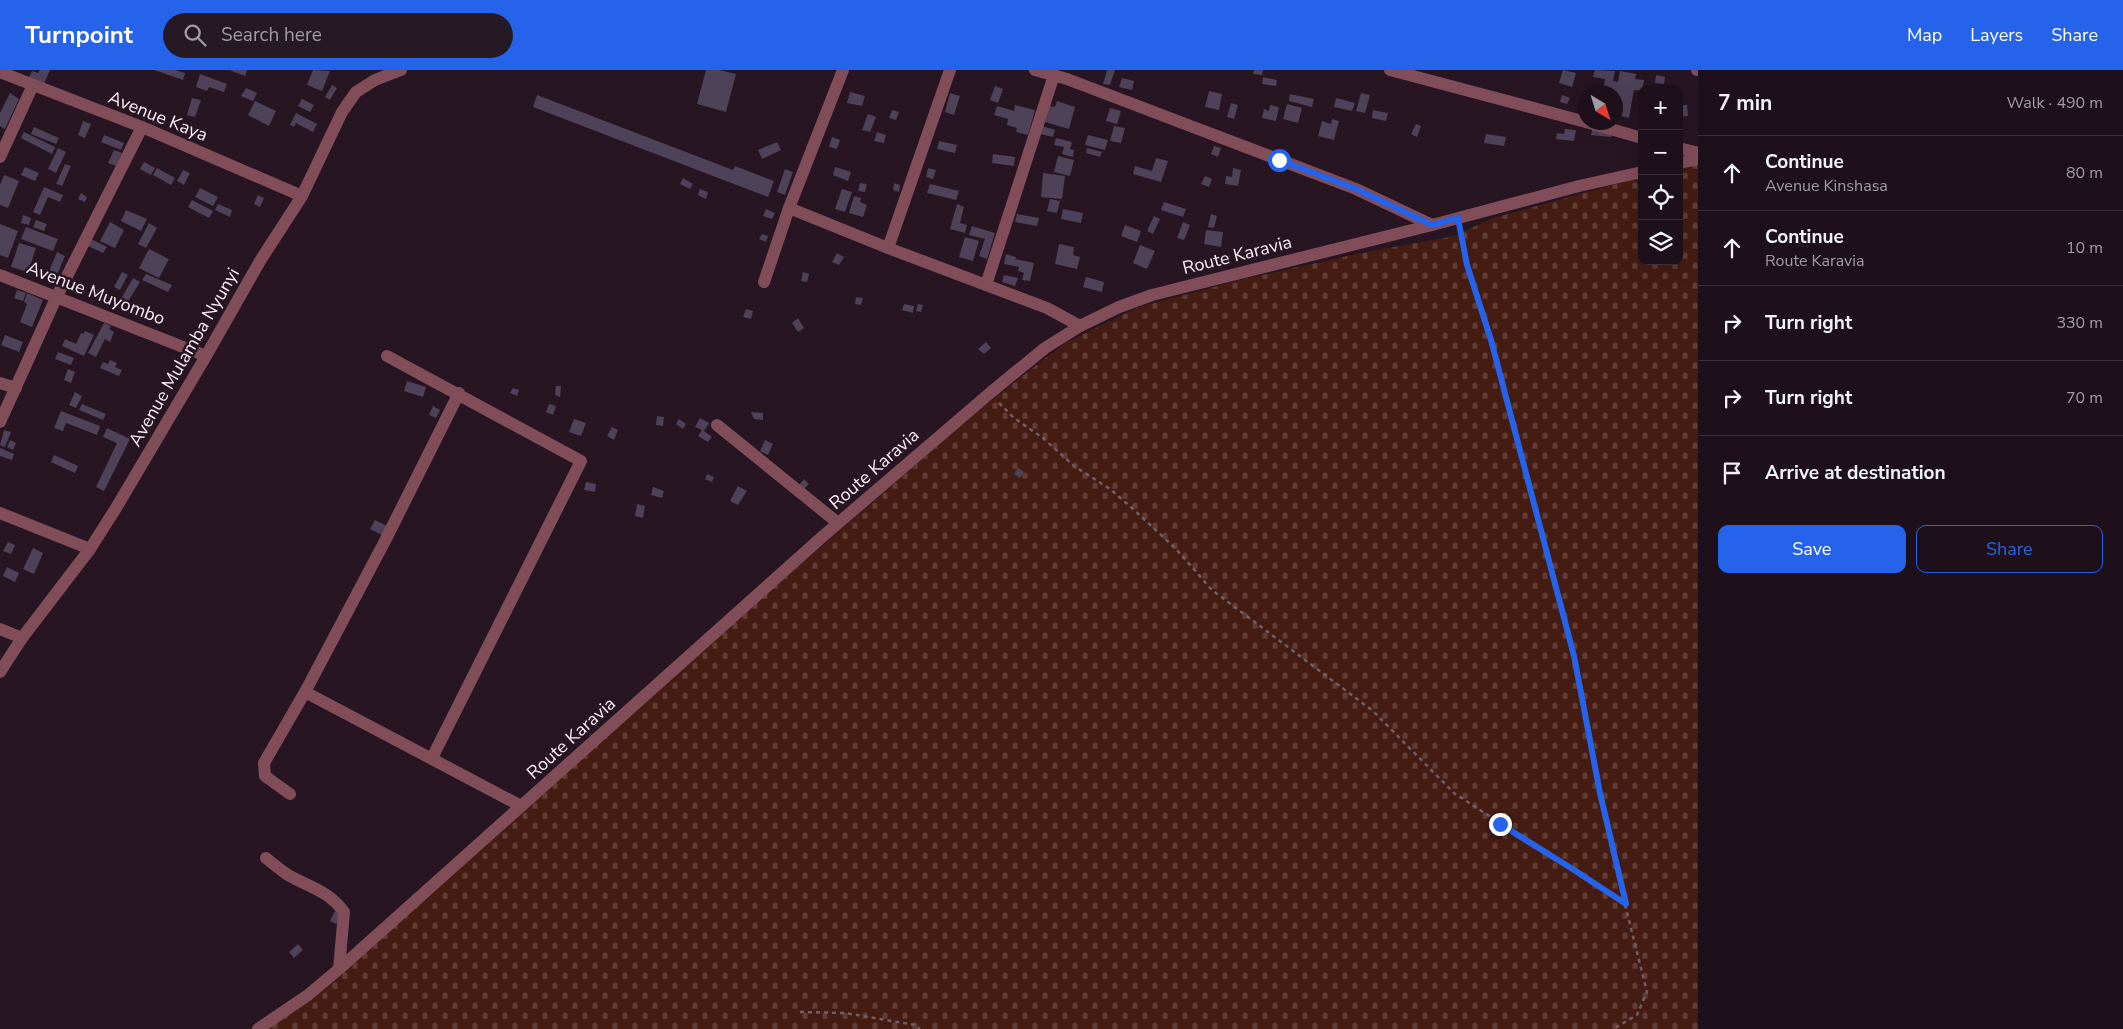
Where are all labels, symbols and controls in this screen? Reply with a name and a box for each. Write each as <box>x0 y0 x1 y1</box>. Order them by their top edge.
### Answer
search box <box>163 13 513 58</box>
text: Turnpoint <box>25 19 133 51</box>
icon: search <box>181 21 209 49</box>
text: Search here <box>221 22 322 48</box>
text: Map <box>1907 23 1942 47</box>
text: Layers <box>1970 23 2023 47</box>
text: Share <box>2051 23 2098 47</box>
street label: Avenue Kaya <box>105 85 211 147</box>
north arrow <box>1578 85 1623 130</box>
map controls <box>1638 85 1683 265</box>
button: + <box>1638 85 1683 130</box>
text: 7 min <box>1718 89 1772 117</box>
text: Walk · 490 m <box>2007 92 2103 114</box>
button: − <box>1638 130 1683 175</box>
route start <box>1268 149 1291 172</box>
text: Continue <box>1765 149 1844 175</box>
icon: ahead <box>1718 159 1746 187</box>
text: 80 m <box>2066 162 2103 184</box>
button: locate <box>1638 175 1683 220</box>
text: Avenue Kinshasa <box>1765 175 1888 197</box>
button: layers <box>1638 220 1683 265</box>
text: Continue <box>1765 224 1844 250</box>
street label: Route Karavia <box>1180 230 1294 280</box>
icon: ahead <box>1718 234 1746 262</box>
text: 10 m <box>2066 237 2103 259</box>
text: Route Karavia <box>1765 250 1865 272</box>
street label: Avenue Muyombo <box>23 256 169 330</box>
street label: Avenue Mulamba Nyunyi <box>123 263 245 451</box>
icon: right <box>1718 309 1746 337</box>
text: Turn right <box>1765 310 1852 336</box>
text: 330 m <box>2056 312 2103 334</box>
icon: right <box>1718 384 1746 412</box>
text: Turn right <box>1765 385 1852 411</box>
text: 70 m <box>2066 387 2103 409</box>
street label: Route Karavia <box>824 423 924 515</box>
icon: arrive <box>1718 459 1746 487</box>
text: Arrive at destination <box>1765 460 1946 486</box>
button: Save <box>1718 525 1906 573</box>
button: Share <box>1916 525 2103 573</box>
street label: Route Karavia <box>521 692 621 784</box>
route end <box>1489 813 1512 836</box>

